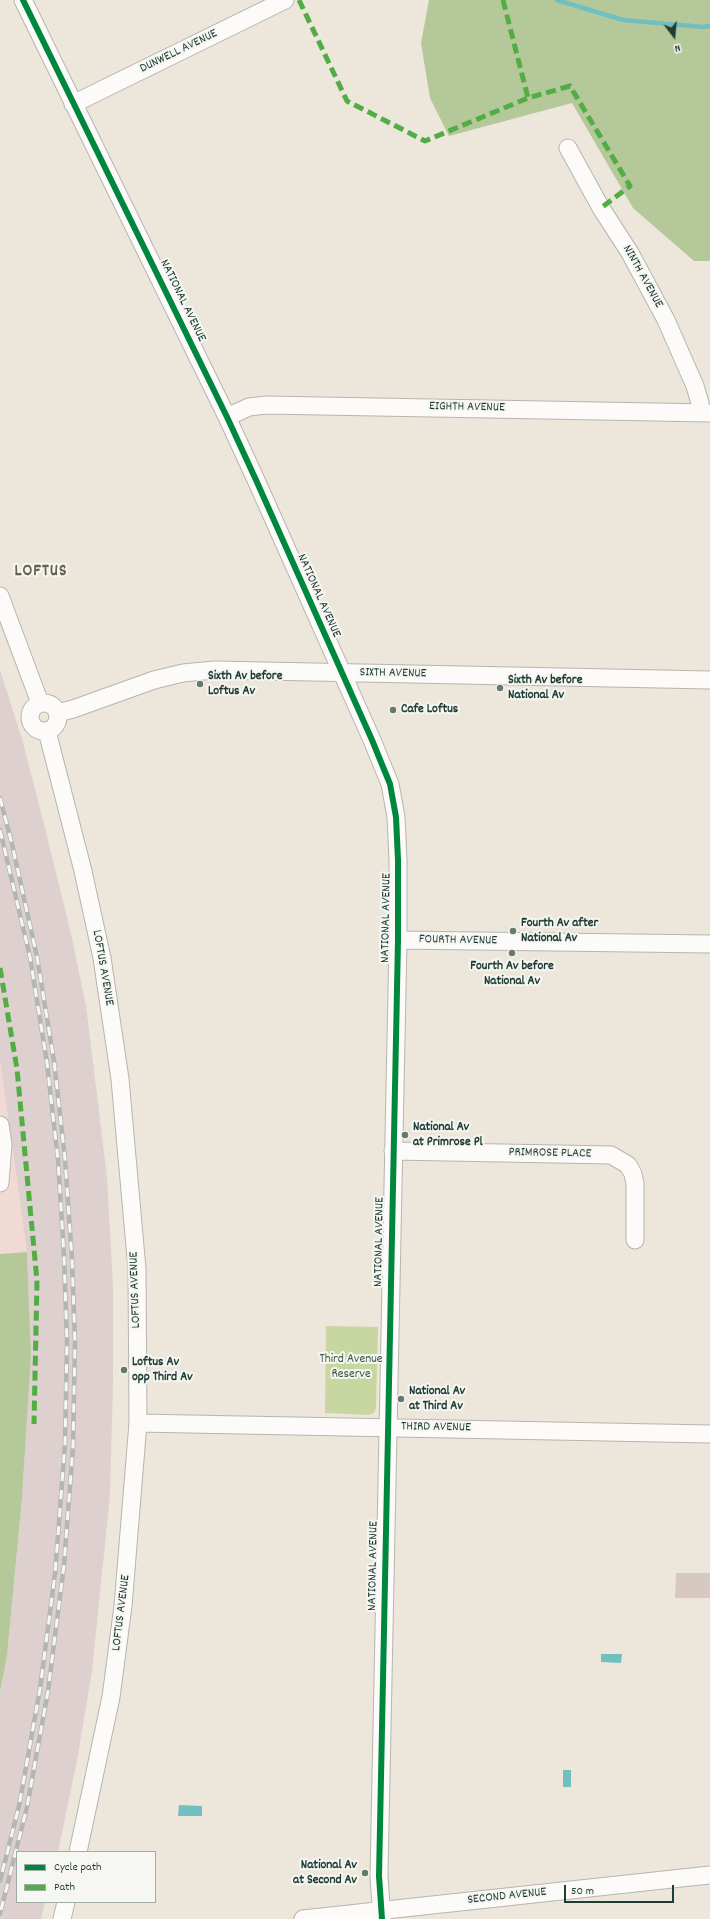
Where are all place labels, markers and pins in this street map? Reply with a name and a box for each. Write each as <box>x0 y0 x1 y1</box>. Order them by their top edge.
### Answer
place label: Sixth Av before Loftus Av <box>208 669 282 700</box>
place label: Sixth Av before National Av <box>508 673 582 704</box>
marker: Sixth Av before Loftus Av <box>195 679 205 689</box>
marker: Sixth Av before National Av <box>495 683 505 693</box>
place label: Cafe Loftus <box>401 702 458 718</box>
marker: Cafe Loftus <box>388 705 398 715</box>
place label: Fourth Av after National Av <box>521 916 598 947</box>
marker: Fourth Av after National Av <box>508 926 518 936</box>
marker: Fourth Av before National Av <box>507 948 517 958</box>
place label: Fourth Av before National Av <box>470 959 554 990</box>
place label: National Av at Primrose Pl <box>413 1120 483 1151</box>
marker: National Av at Primrose Pl <box>400 1130 410 1140</box>
place label: Loftus Av opp Third Av <box>132 1355 193 1386</box>
marker: Loftus Av opp Third Av <box>119 1365 129 1375</box>
place label: National Av at Third Av <box>409 1384 465 1415</box>
marker: National Av at Third Av <box>396 1394 406 1404</box>
place label: National Av at Second Av <box>293 1858 357 1889</box>
marker: National Av at Second Av <box>360 1868 370 1878</box>

